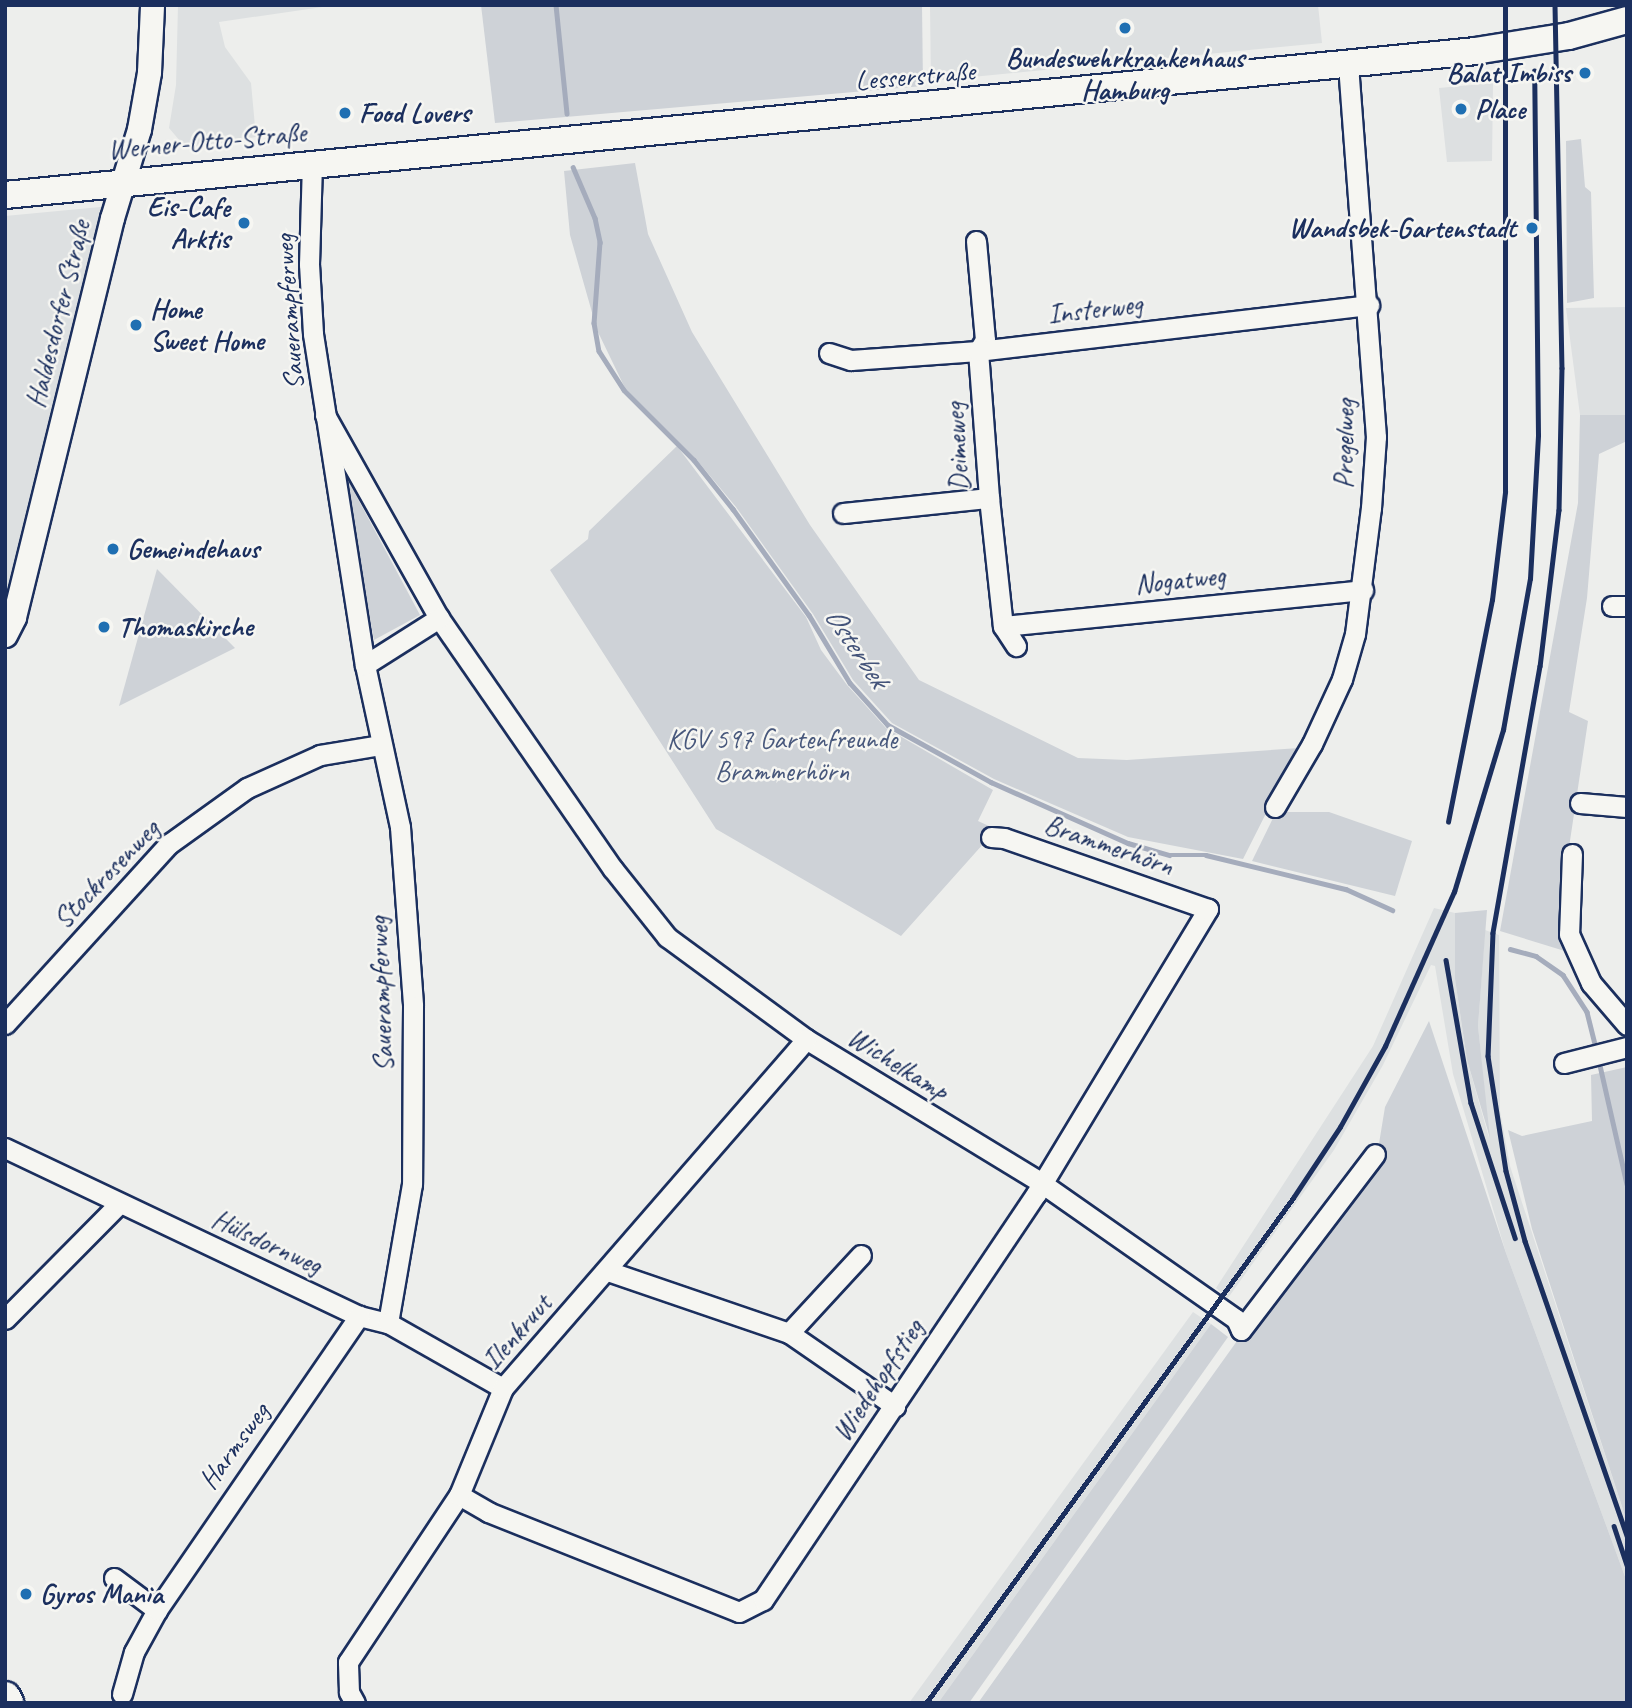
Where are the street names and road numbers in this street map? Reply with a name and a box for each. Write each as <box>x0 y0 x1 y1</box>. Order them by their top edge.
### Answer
street label: Lesserstraße <box>854 54 976 98</box>
street label: Werner-Otto-Straße <box>107 116 307 166</box>
street label: Haldesdorfer Straße <box>18 216 98 412</box>
street label: Sauerampferweg <box>267 233 311 391</box>
street label: Insterweg <box>1046 287 1144 331</box>
street label: Pregelweg <box>1326 399 1362 489</box>
street label: Deimeweg <box>937 401 977 493</box>
street label: Nogatweg <box>1133 559 1227 601</box>
street label: Brammerhörn <box>1040 807 1178 883</box>
street label: Stockrosenweg <box>46 813 166 935</box>
street label: Sauerampferweg <box>361 916 401 1072</box>
street label: Wichelkamp <box>842 1020 954 1108</box>
street label: Hülsdornweg <box>207 1202 327 1282</box>
street label: Ilenkruut <box>475 1288 559 1376</box>
street label: Wiedehopfstieg <box>825 1313 931 1447</box>
street label: Harmsweg <box>192 1396 276 1496</box>

